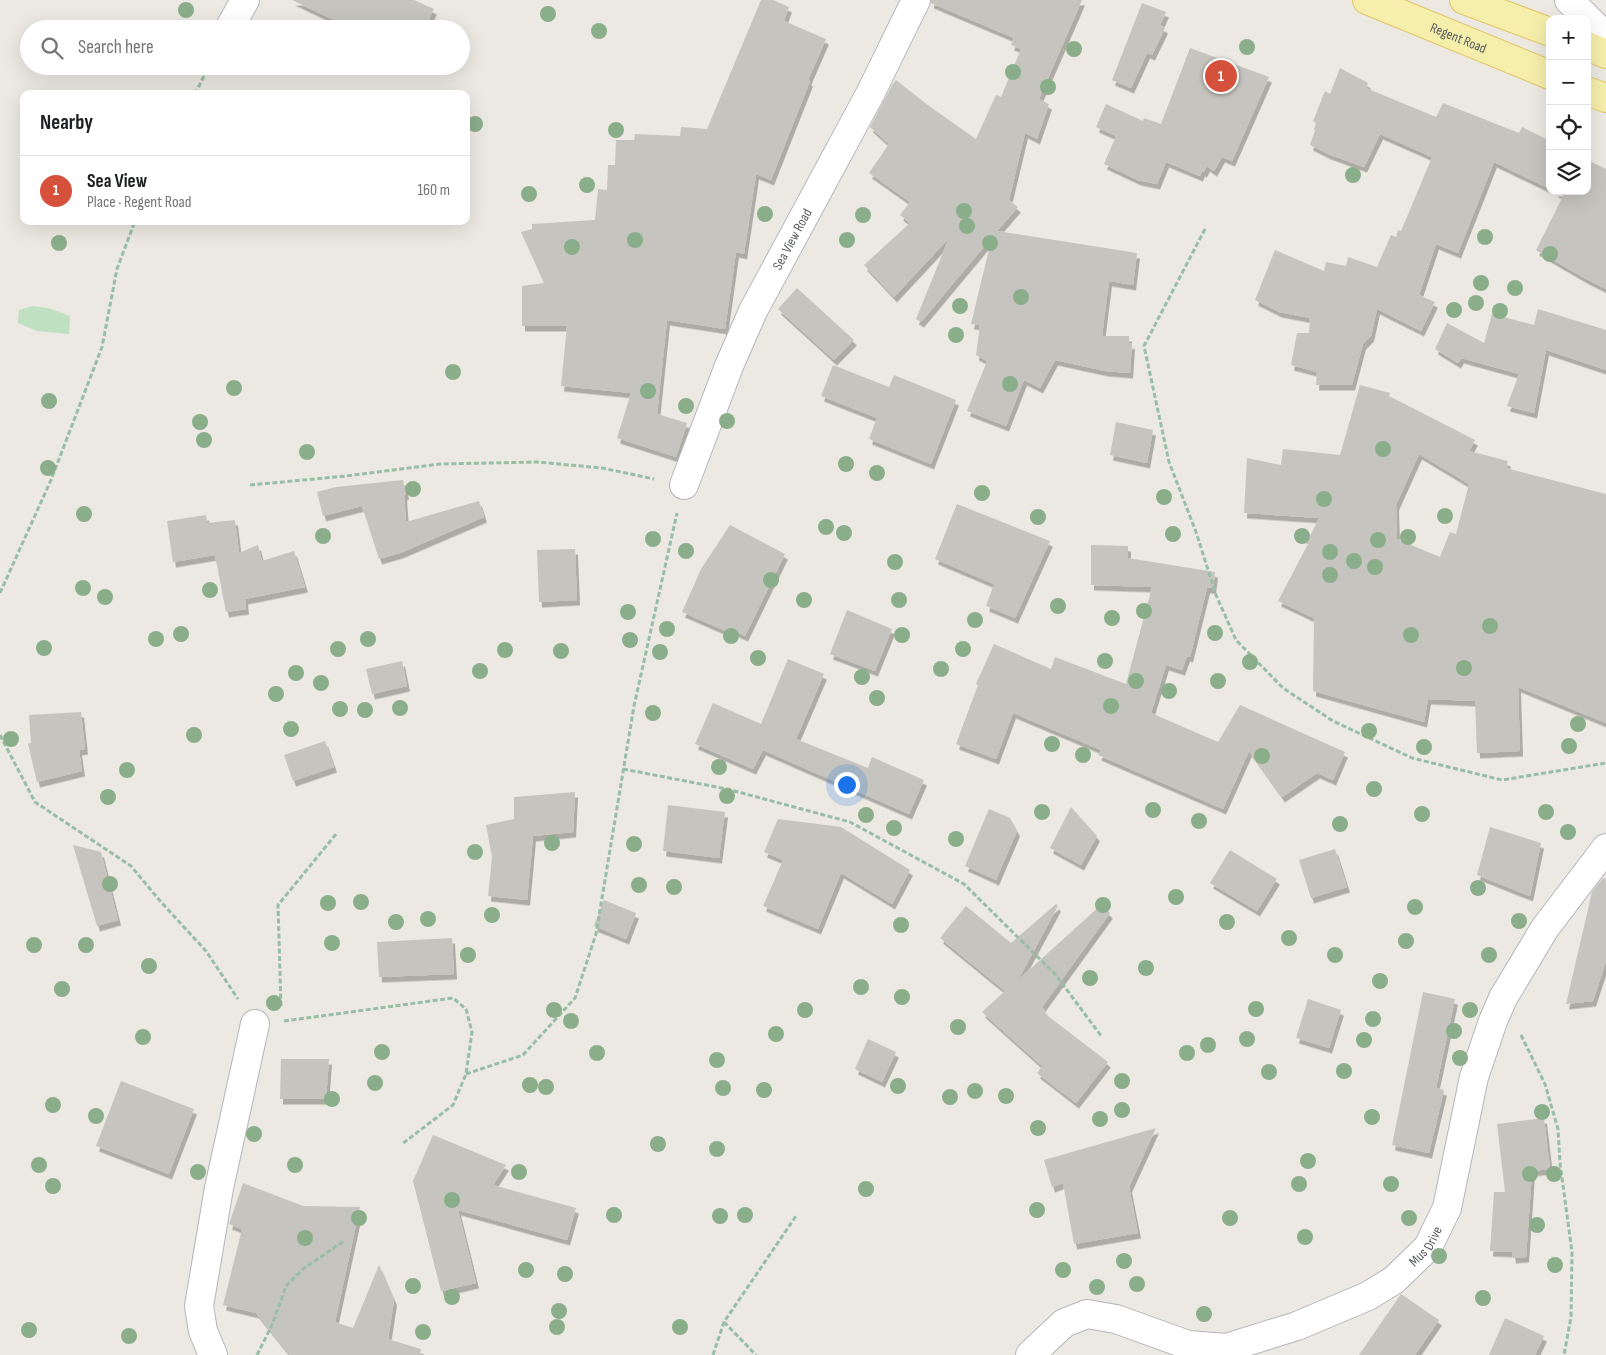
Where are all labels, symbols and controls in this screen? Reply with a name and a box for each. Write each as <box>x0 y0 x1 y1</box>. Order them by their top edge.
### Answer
map controls <box>1546 15 1591 195</box>
button: + <box>1546 15 1591 60</box>
street label: Regent Road <box>1428 18 1489 57</box>
search box <box>20 20 470 75</box>
icon: search <box>38 34 66 62</box>
text: Search here <box>78 36 154 59</box>
pin: 1 <box>1205 57 1237 95</box>
button: − <box>1546 60 1591 105</box>
button: locate <box>1546 105 1591 150</box>
text: Nearby <box>40 110 93 135</box>
button: layers <box>1546 150 1591 195</box>
text: Sea View <box>87 170 147 193</box>
text: 1 <box>53 181 59 200</box>
text: 160 m <box>417 181 450 200</box>
text: Place · Regent Road <box>87 193 191 212</box>
street label: Sea View Road <box>768 205 815 273</box>
your location <box>834 772 860 798</box>
street label: Mus Drive <box>1405 1223 1445 1270</box>

